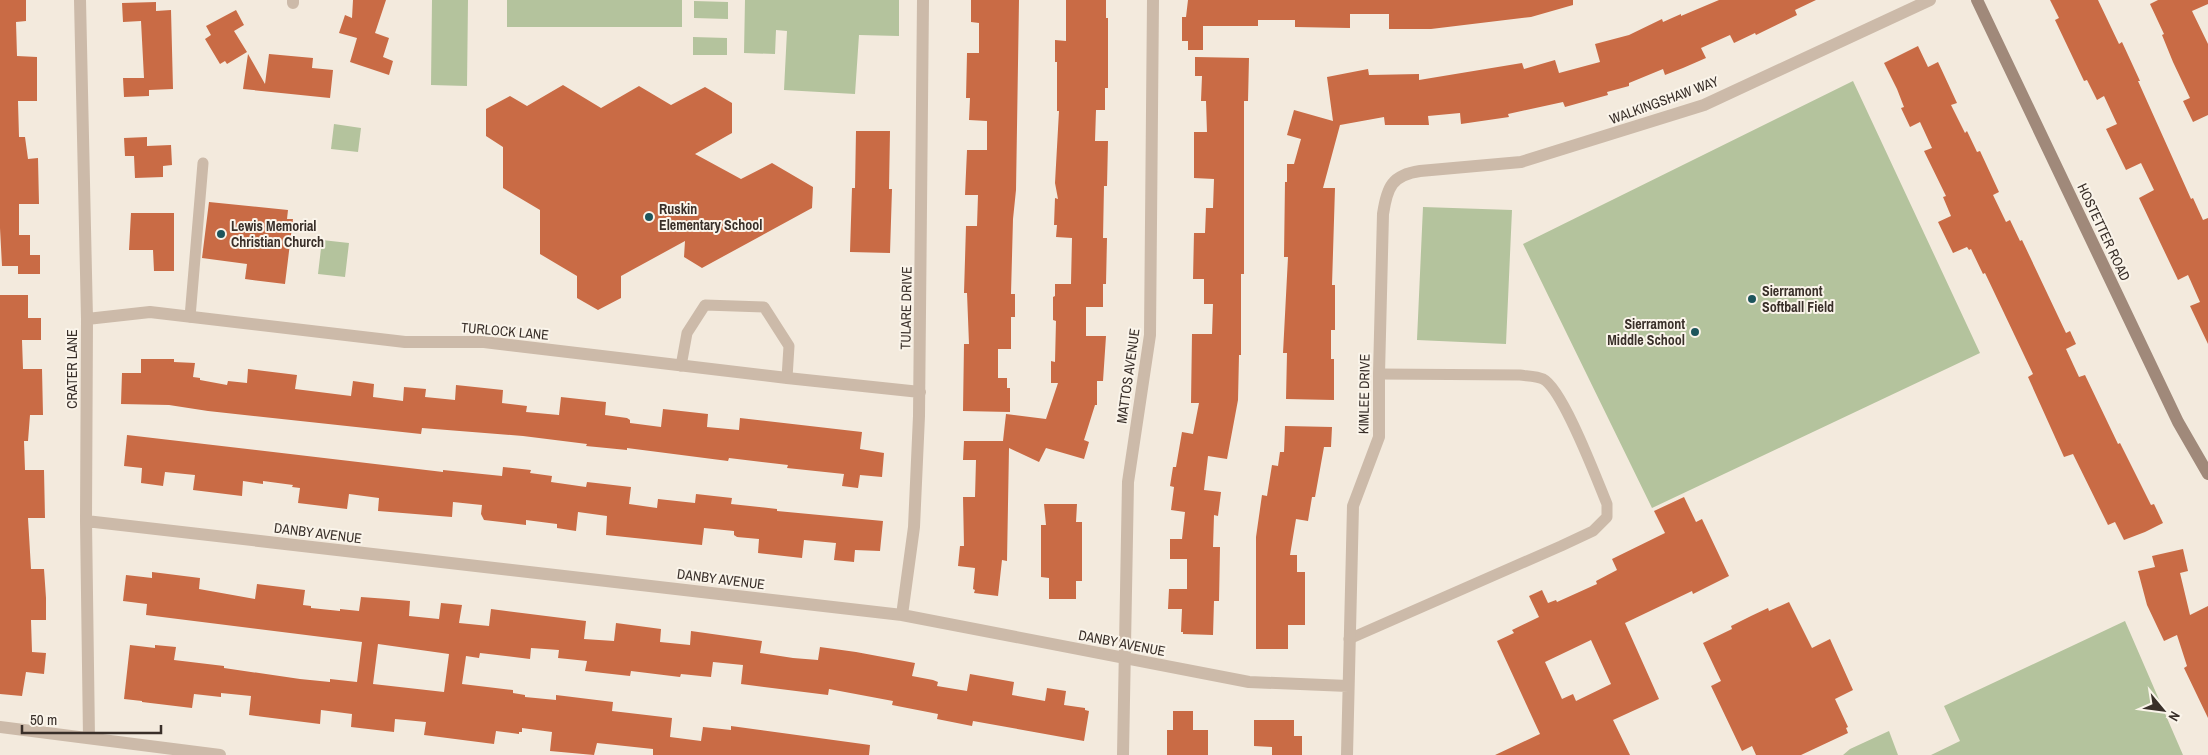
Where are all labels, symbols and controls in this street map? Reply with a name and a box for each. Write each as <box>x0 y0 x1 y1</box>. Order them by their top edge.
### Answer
street label: WALKINGSHAW WAY <box>1607 72 1721 128</box>
street label: HOSTETTER ROAD <box>2073 180 2135 284</box>
place label: Ruskin Elementary School <box>659 200 762 234</box>
marker: Ruskin Elementary School <box>643 211 655 223</box>
place label: Lewis Memorial Christian Church <box>231 217 324 251</box>
marker: Lewis Memorial Christian Church <box>215 228 227 240</box>
street label: TULARE DRIVE <box>896 266 916 350</box>
place label: Sierramont Softball Field <box>1762 282 1834 316</box>
marker: Sierramont Softball Field <box>1746 293 1758 305</box>
place label: Sierramont Middle School <box>1607 315 1685 349</box>
street label: TURLOCK LANE <box>460 318 550 344</box>
marker: Sierramont Middle School <box>1689 326 1701 338</box>
street label: MATTOS AVENUE <box>1112 327 1144 425</box>
street label: CRATER LANE <box>63 329 81 409</box>
street label: KIMLEE DRIVE <box>1354 354 1374 434</box>
street label: DANBY AVENUE <box>273 519 363 547</box>
street label: DANBY AVENUE <box>676 565 766 593</box>
street label: DANBY AVENUE <box>1077 626 1167 660</box>
north arrow <box>2138 685 2188 735</box>
scale bar <box>22 702 161 734</box>
text: N <box>2164 708 2184 724</box>
text: 50 m <box>30 709 57 730</box>

